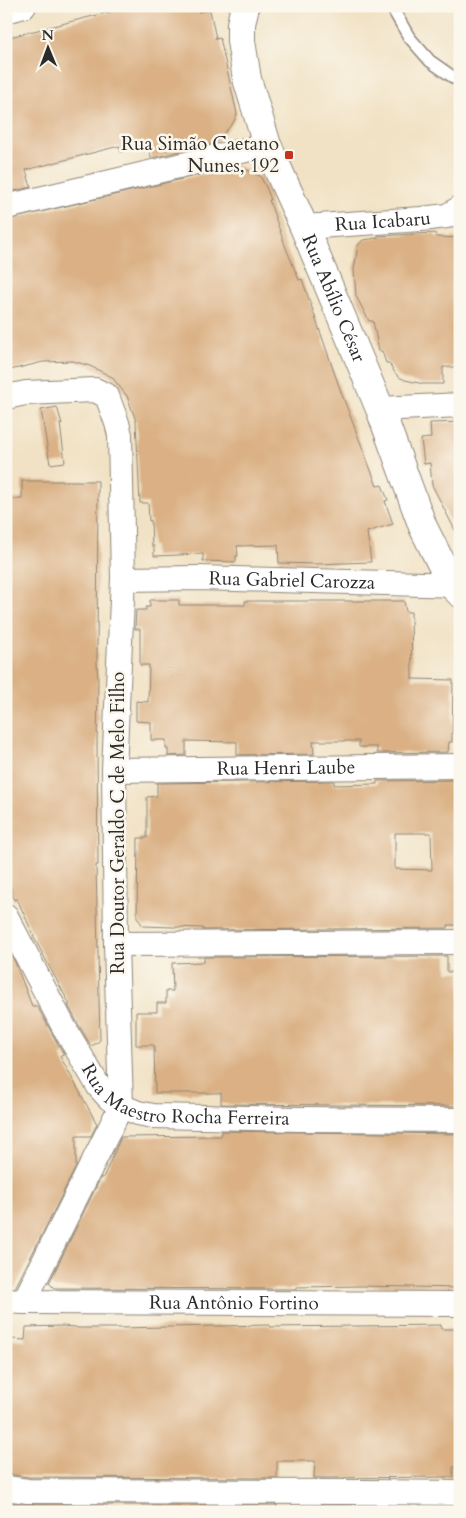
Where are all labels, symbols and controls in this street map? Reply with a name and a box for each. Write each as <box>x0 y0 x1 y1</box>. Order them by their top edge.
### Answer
north arrow <box>22 22 72 72</box>
text: N <box>42 26 54 45</box>
place label: Rua Simão Caetano Nunes, 192 <box>121 131 279 179</box>
marker: Rua Simão Caetano Nunes, 192 <box>283 149 295 161</box>
street label: Rua Icabaru <box>334 205 432 238</box>
street label: Rua Abílio César <box>295 230 372 366</box>
street label: Rua Gabriel Carozza <box>208 565 376 596</box>
street label: Rua Doutor Geraldo C de Melo Filho <box>105 672 131 974</box>
street label: Rua Henri Laube <box>217 754 355 782</box>
street label: Rua Maestro Rocha Ferreira <box>75 1059 290 1132</box>
street label: Rua Antônio Fortino <box>149 1290 319 1316</box>

